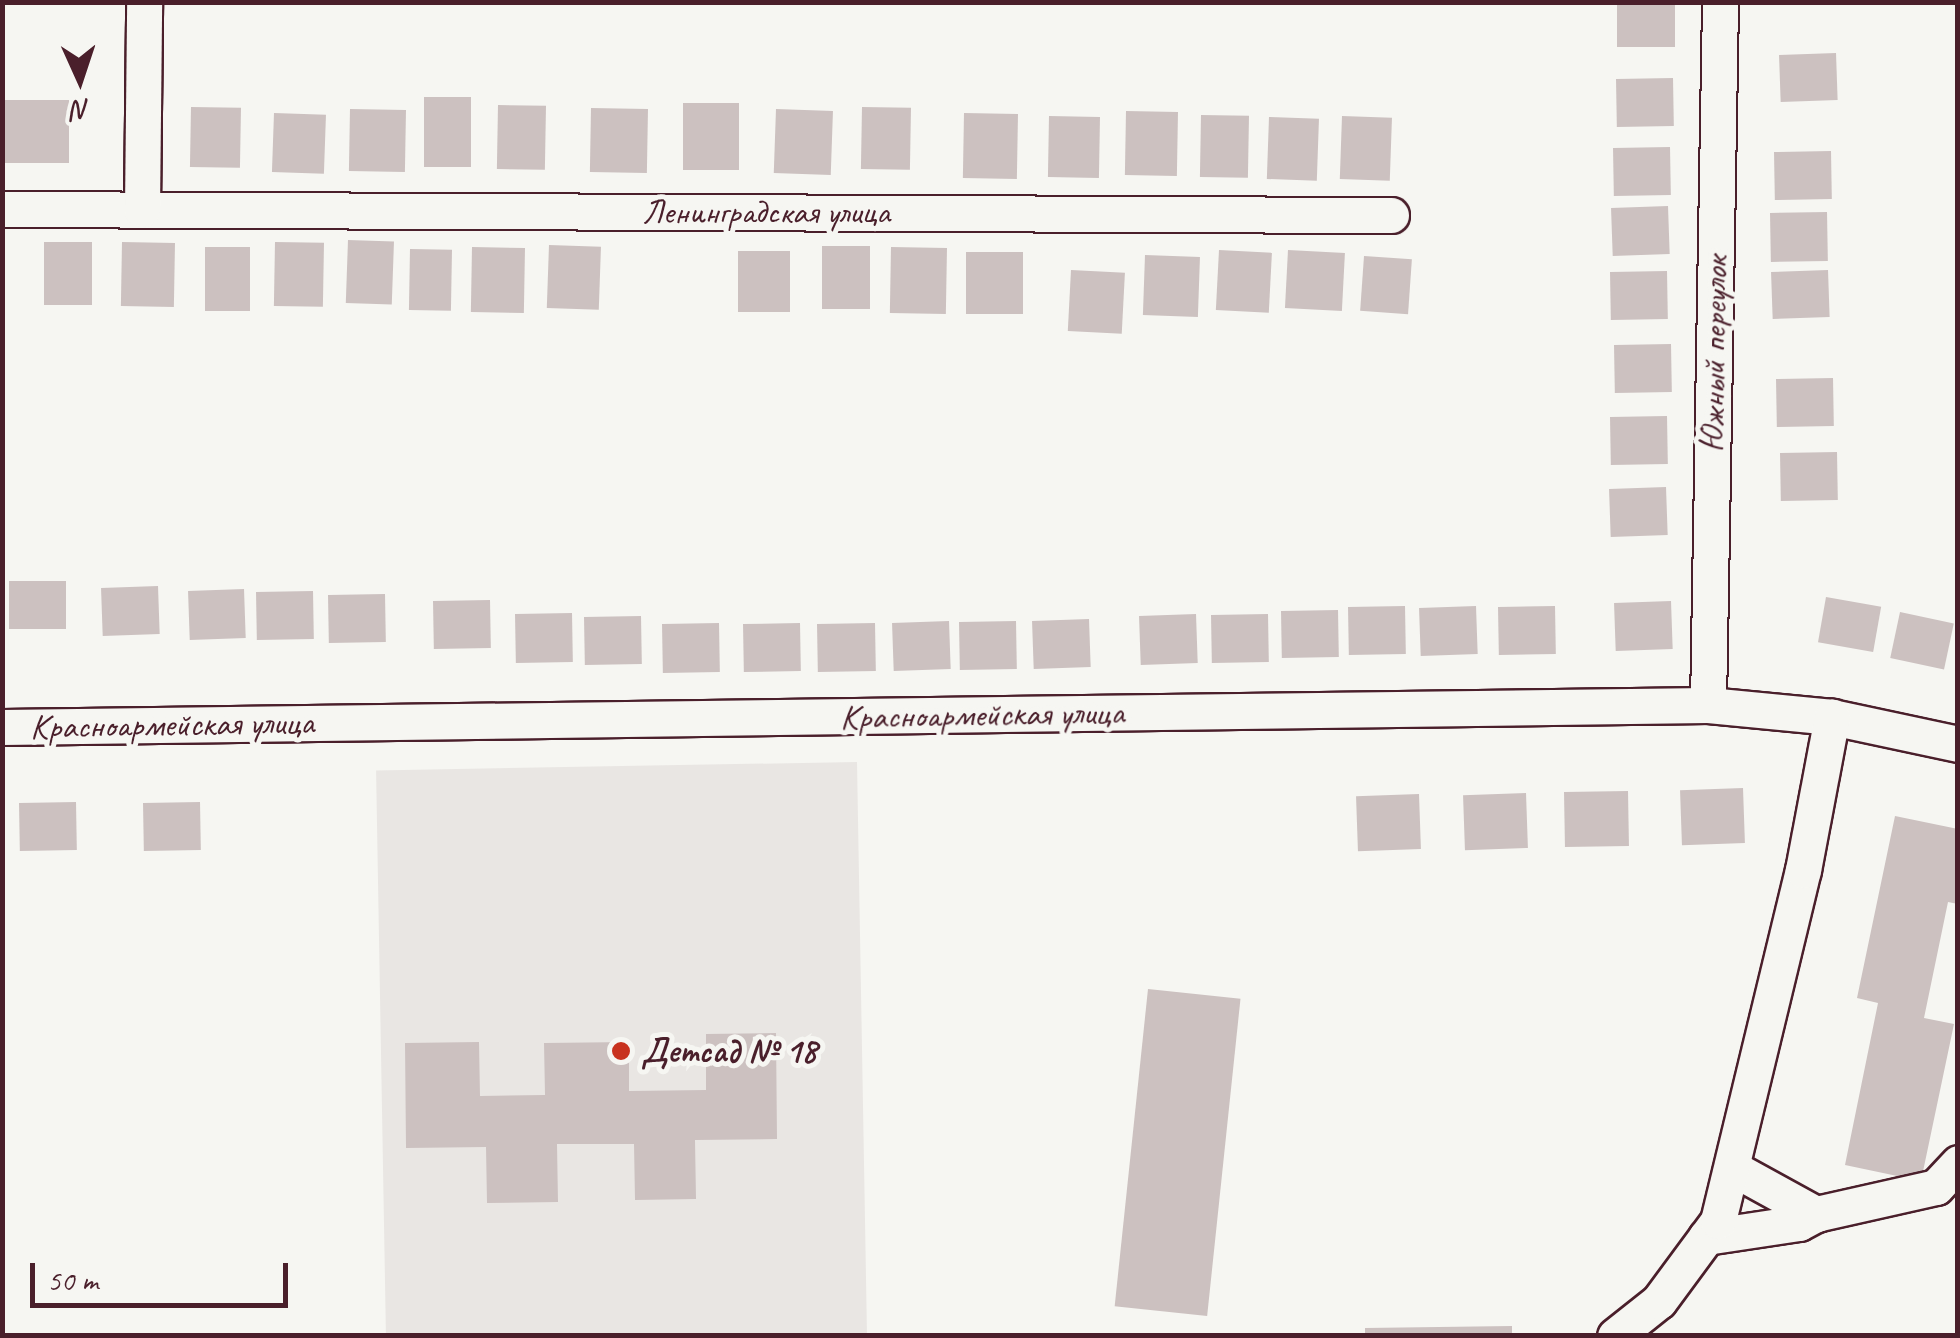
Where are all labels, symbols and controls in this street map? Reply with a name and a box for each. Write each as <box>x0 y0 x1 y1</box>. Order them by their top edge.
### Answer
north arrow <box>30 30 130 130</box>
text: N <box>72 93 91 128</box>
street label: Ленинградская улица <box>640 191 892 233</box>
street label: Южный переулок <box>1691 255 1737 453</box>
street label: Красноармейская улица <box>838 692 1126 738</box>
street label: Красноармейская улица <box>28 702 316 748</box>
place label: Детсад № 18 <box>641 1030 817 1072</box>
marker: Детсад № 18 <box>610 1040 632 1062</box>
scale bar <box>35 1243 292 1305</box>
text: 50 m <box>47 1261 98 1299</box>

